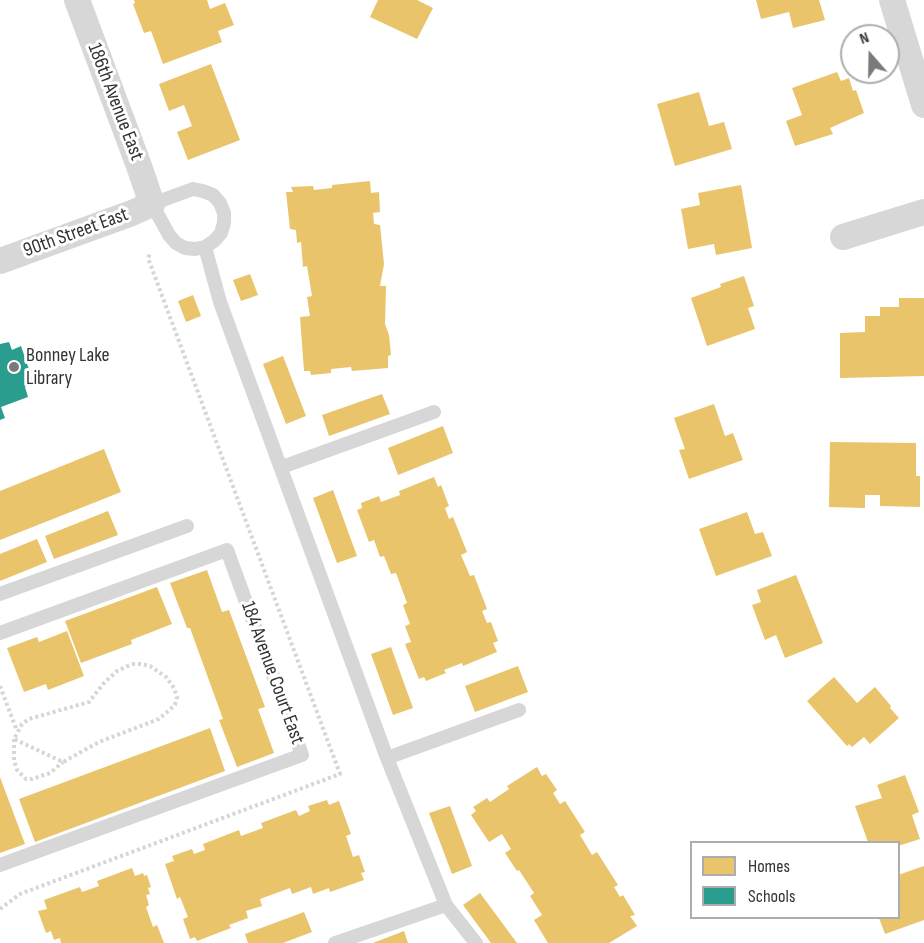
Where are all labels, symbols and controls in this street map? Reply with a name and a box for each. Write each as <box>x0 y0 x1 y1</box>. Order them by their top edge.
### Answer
north arrow <box>840 24 900 84</box>
text: N <box>857 28 872 49</box>
street label: 186th Avenue East <box>82 40 148 164</box>
street label: 90th Street East <box>20 203 132 263</box>
place label: Bonney Lake Library <box>26 344 110 391</box>
marker: Bonney Lake Library <box>7 360 21 374</box>
street label: 184 Avenue Court East <box>235 598 309 748</box>
legend <box>690 841 900 919</box>
text: Homes <box>748 856 790 877</box>
text: Schools <box>748 886 795 907</box>

